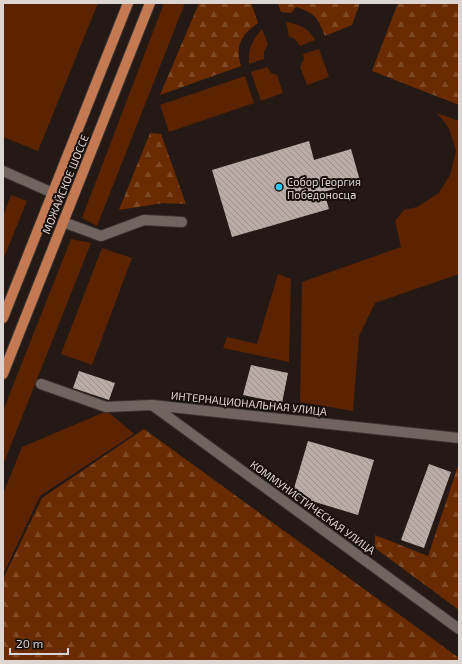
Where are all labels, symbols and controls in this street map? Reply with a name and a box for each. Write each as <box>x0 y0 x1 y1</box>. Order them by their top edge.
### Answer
street label: МОЖАЙСКОЕ ШОССЕ <box>39 132 91 236</box>
place label: Собор Георгия Победоносца <box>287 175 361 201</box>
marker: Собор Георгия Победоносца <box>274 182 284 192</box>
street label: ИНТЕРНАЦИОНАЛЬНАЯ УЛИЦА <box>170 388 328 418</box>
street label: КОММУНИСТИЧЕСКАЯ УЛИЦА <box>248 457 378 557</box>
scale bar <box>10 630 68 656</box>
text: 20 m <box>16 636 43 650</box>

